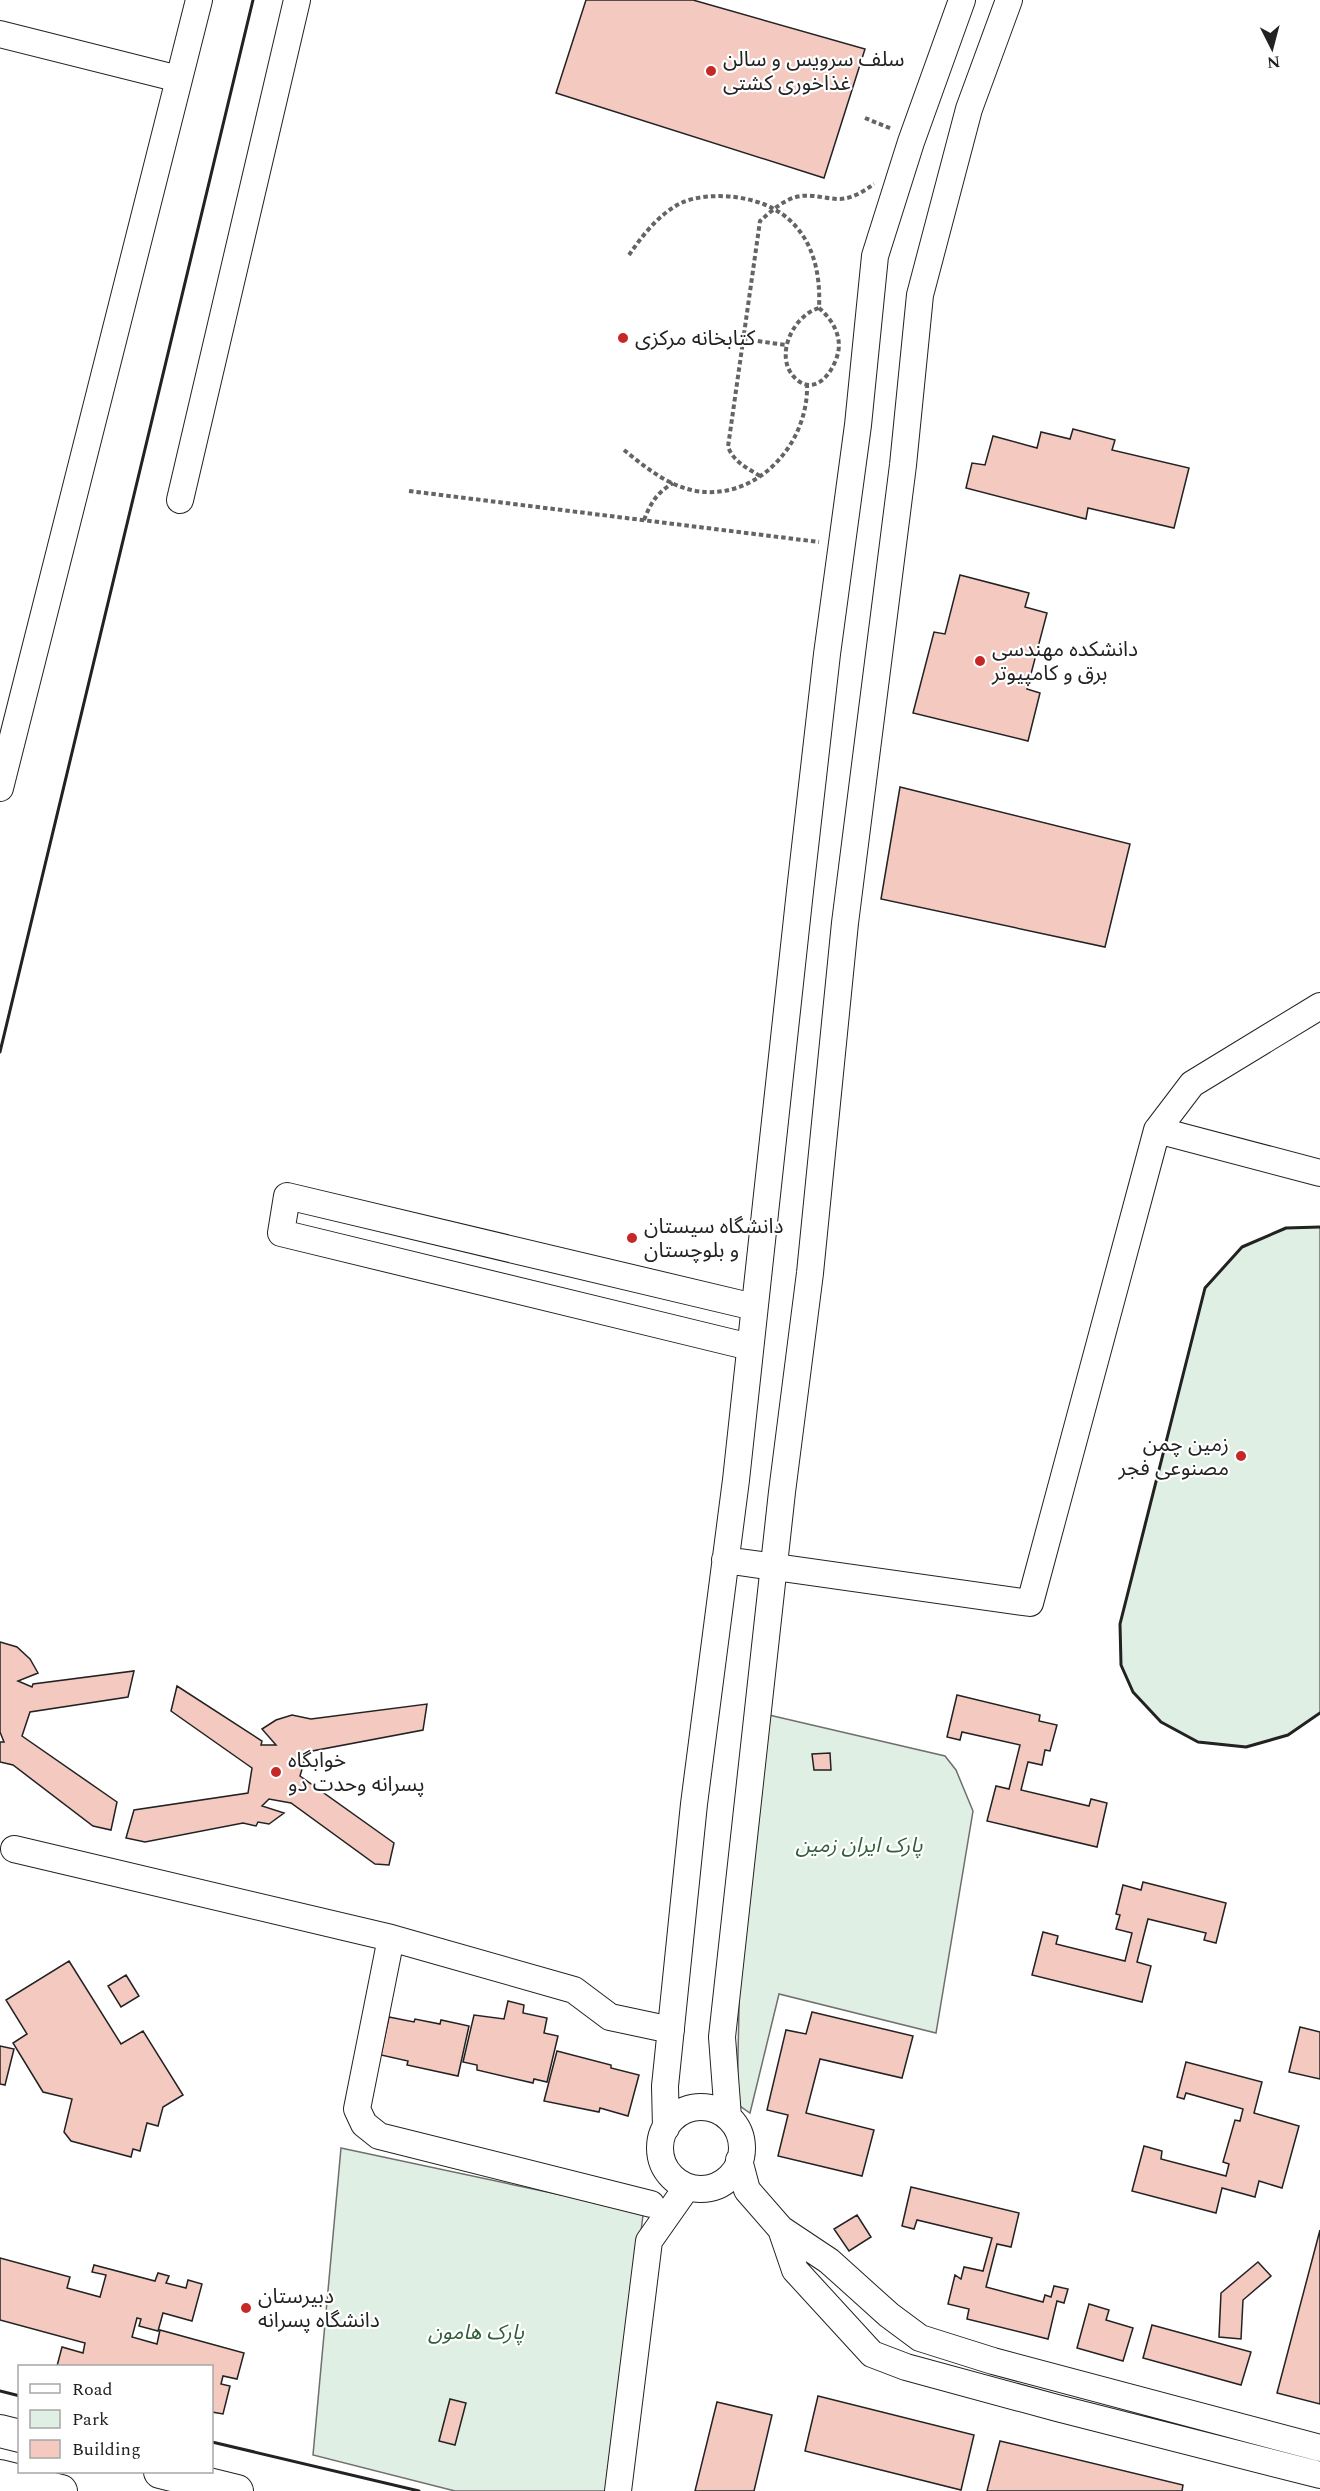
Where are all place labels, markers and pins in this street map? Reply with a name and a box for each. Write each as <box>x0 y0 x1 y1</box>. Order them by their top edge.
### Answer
place label: سلف سرویس و سالن غذاخوری کشتی <box>723 44 904 100</box>
marker: سلف سرویس و سالن غذاخوری کشتی <box>704 64 718 78</box>
place label: کتابخانه مرکزی <box>635 323 756 355</box>
marker: کتابخانه مرکزی <box>616 331 630 345</box>
place label: دانشکده مهندسی برق و کامپیوتر <box>991 634 1138 690</box>
marker: دانشکده مهندسی برق و کامپیوتر <box>973 654 987 668</box>
place label: دانشگاه سیستان و بلوچستان <box>644 1211 784 1267</box>
marker: دانشگاه سیستان و بلوچستان <box>625 1231 639 1245</box>
place label: زمین چمن مصنوعی فجر <box>1118 1429 1229 1485</box>
marker: زمین چمن مصنوعی فجر <box>1234 1449 1248 1463</box>
place label: خوابگاه پسرانه وحدت دو <box>288 1745 424 1801</box>
marker: خوابگاه پسرانه وحدت دو <box>269 1765 283 1779</box>
place label: دبیرستان دانشگاه پسرانه <box>258 2281 380 2337</box>
marker: دبیرستان دانشگاه پسرانه <box>239 2301 253 2315</box>

